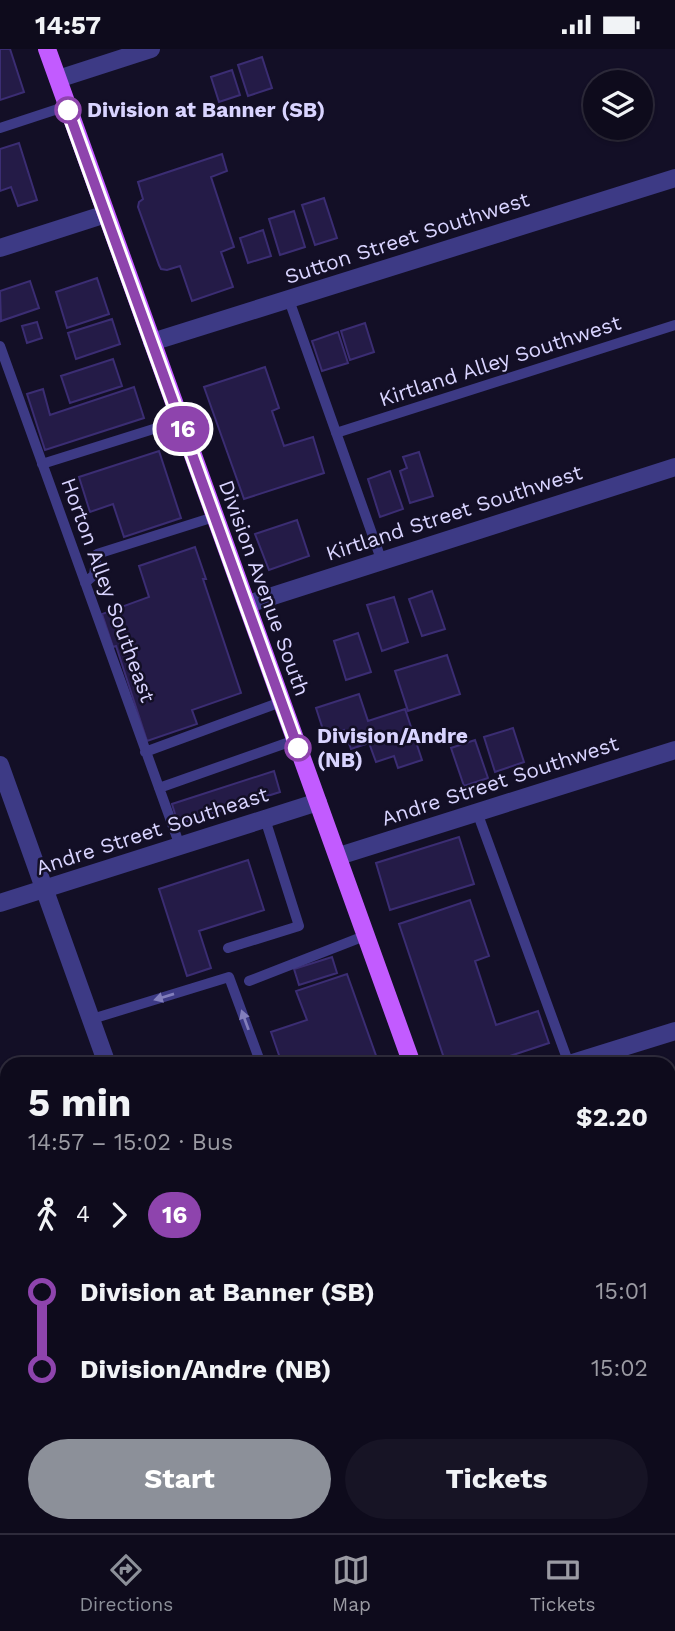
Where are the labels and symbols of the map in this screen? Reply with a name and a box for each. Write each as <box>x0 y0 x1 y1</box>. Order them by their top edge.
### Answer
marker: Division at Banner (SB) <box>55 97 81 123</box>
place label: Division at Banner (SB) <box>87 97 325 122</box>
street label: Sutton Street Southwest <box>281 186 532 289</box>
street label: Kirtland Alley Southwest <box>376 310 624 411</box>
line badge: 16 <box>152 406 214 452</box>
street label: Kirtland Street Southwest <box>323 459 585 566</box>
street label: Horton Alley Southeast <box>56 474 161 706</box>
street label: Division Avenue South <box>214 476 315 699</box>
place label: Division/Andre (NB) <box>317 723 468 772</box>
street label: Andre Street Southwest <box>378 730 622 831</box>
marker: Division/Andre (NB) <box>285 735 311 761</box>
street label: Andre Street Southeast <box>33 781 271 880</box>
one-way arrow <box>154 992 175 1002</box>
one-way arrow <box>239 1010 250 1031</box>

